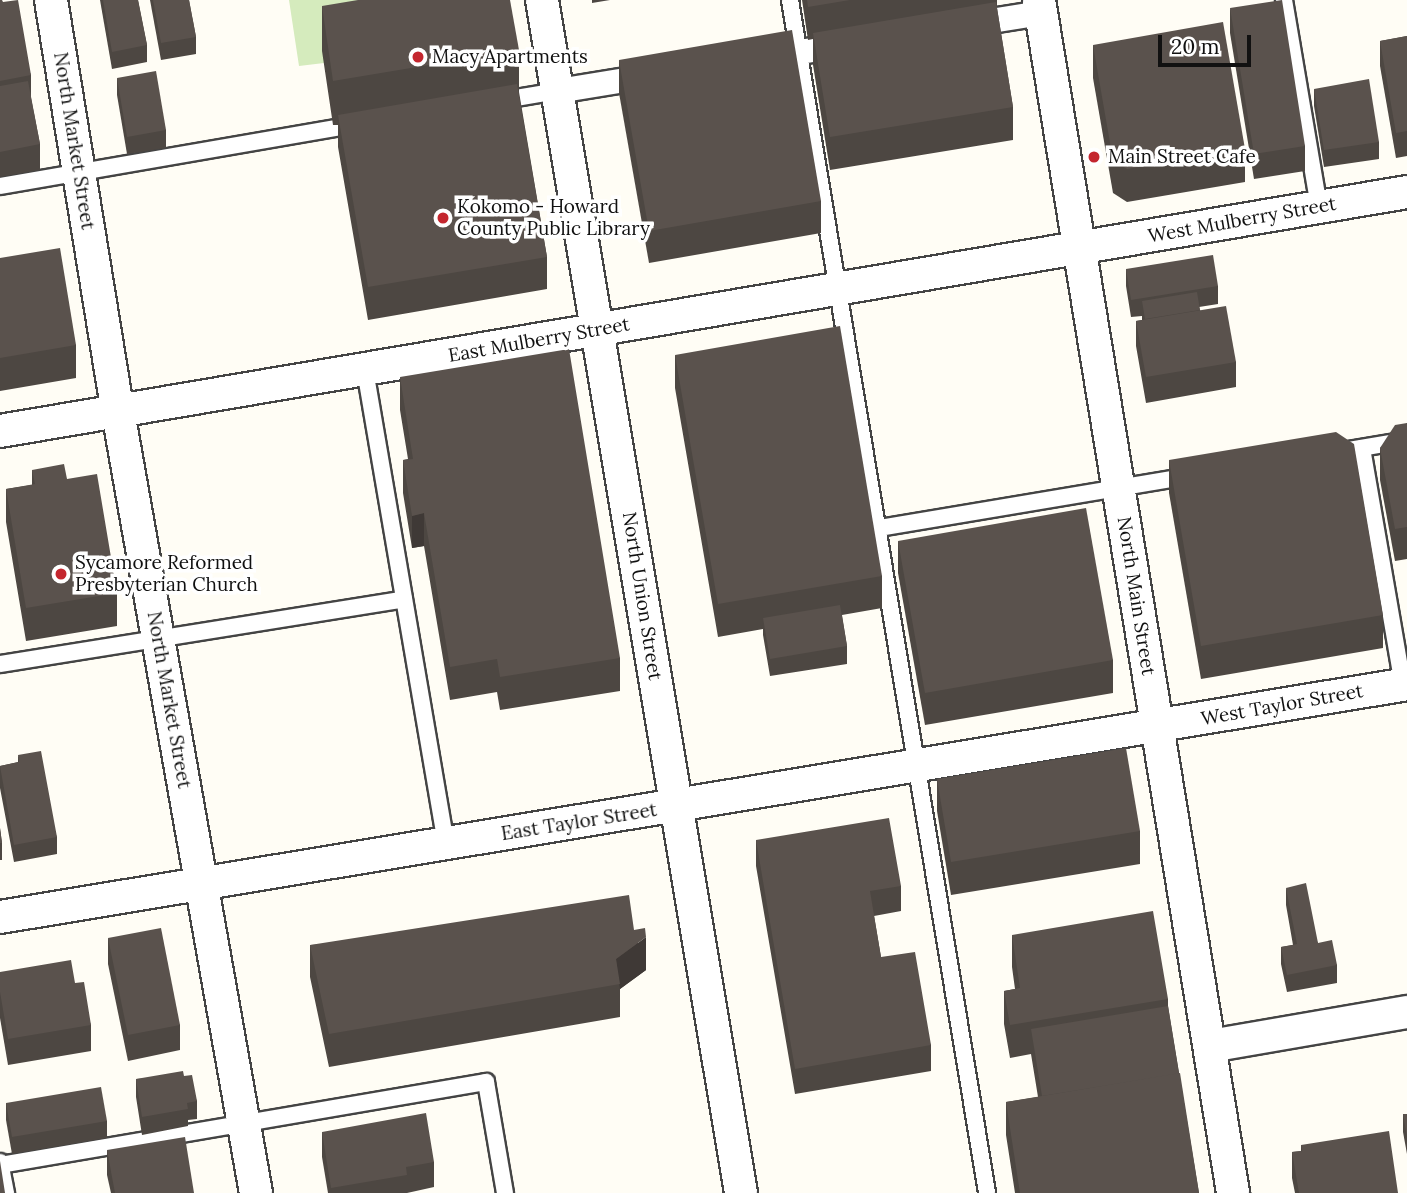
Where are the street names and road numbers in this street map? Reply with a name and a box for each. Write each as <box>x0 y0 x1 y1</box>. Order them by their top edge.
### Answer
street label: North Market Street <box>49 51 99 231</box>
street label: West Mulberry Street <box>1146 192 1338 248</box>
street label: East Mulberry Street <box>447 313 631 367</box>
street label: North Union Street <box>617 510 667 682</box>
street label: North Main Street <box>1112 515 1160 677</box>
street label: North Market Street <box>142 610 196 790</box>
street label: West Taylor Street <box>1199 680 1365 730</box>
street label: East Taylor Street <box>499 798 659 846</box>

